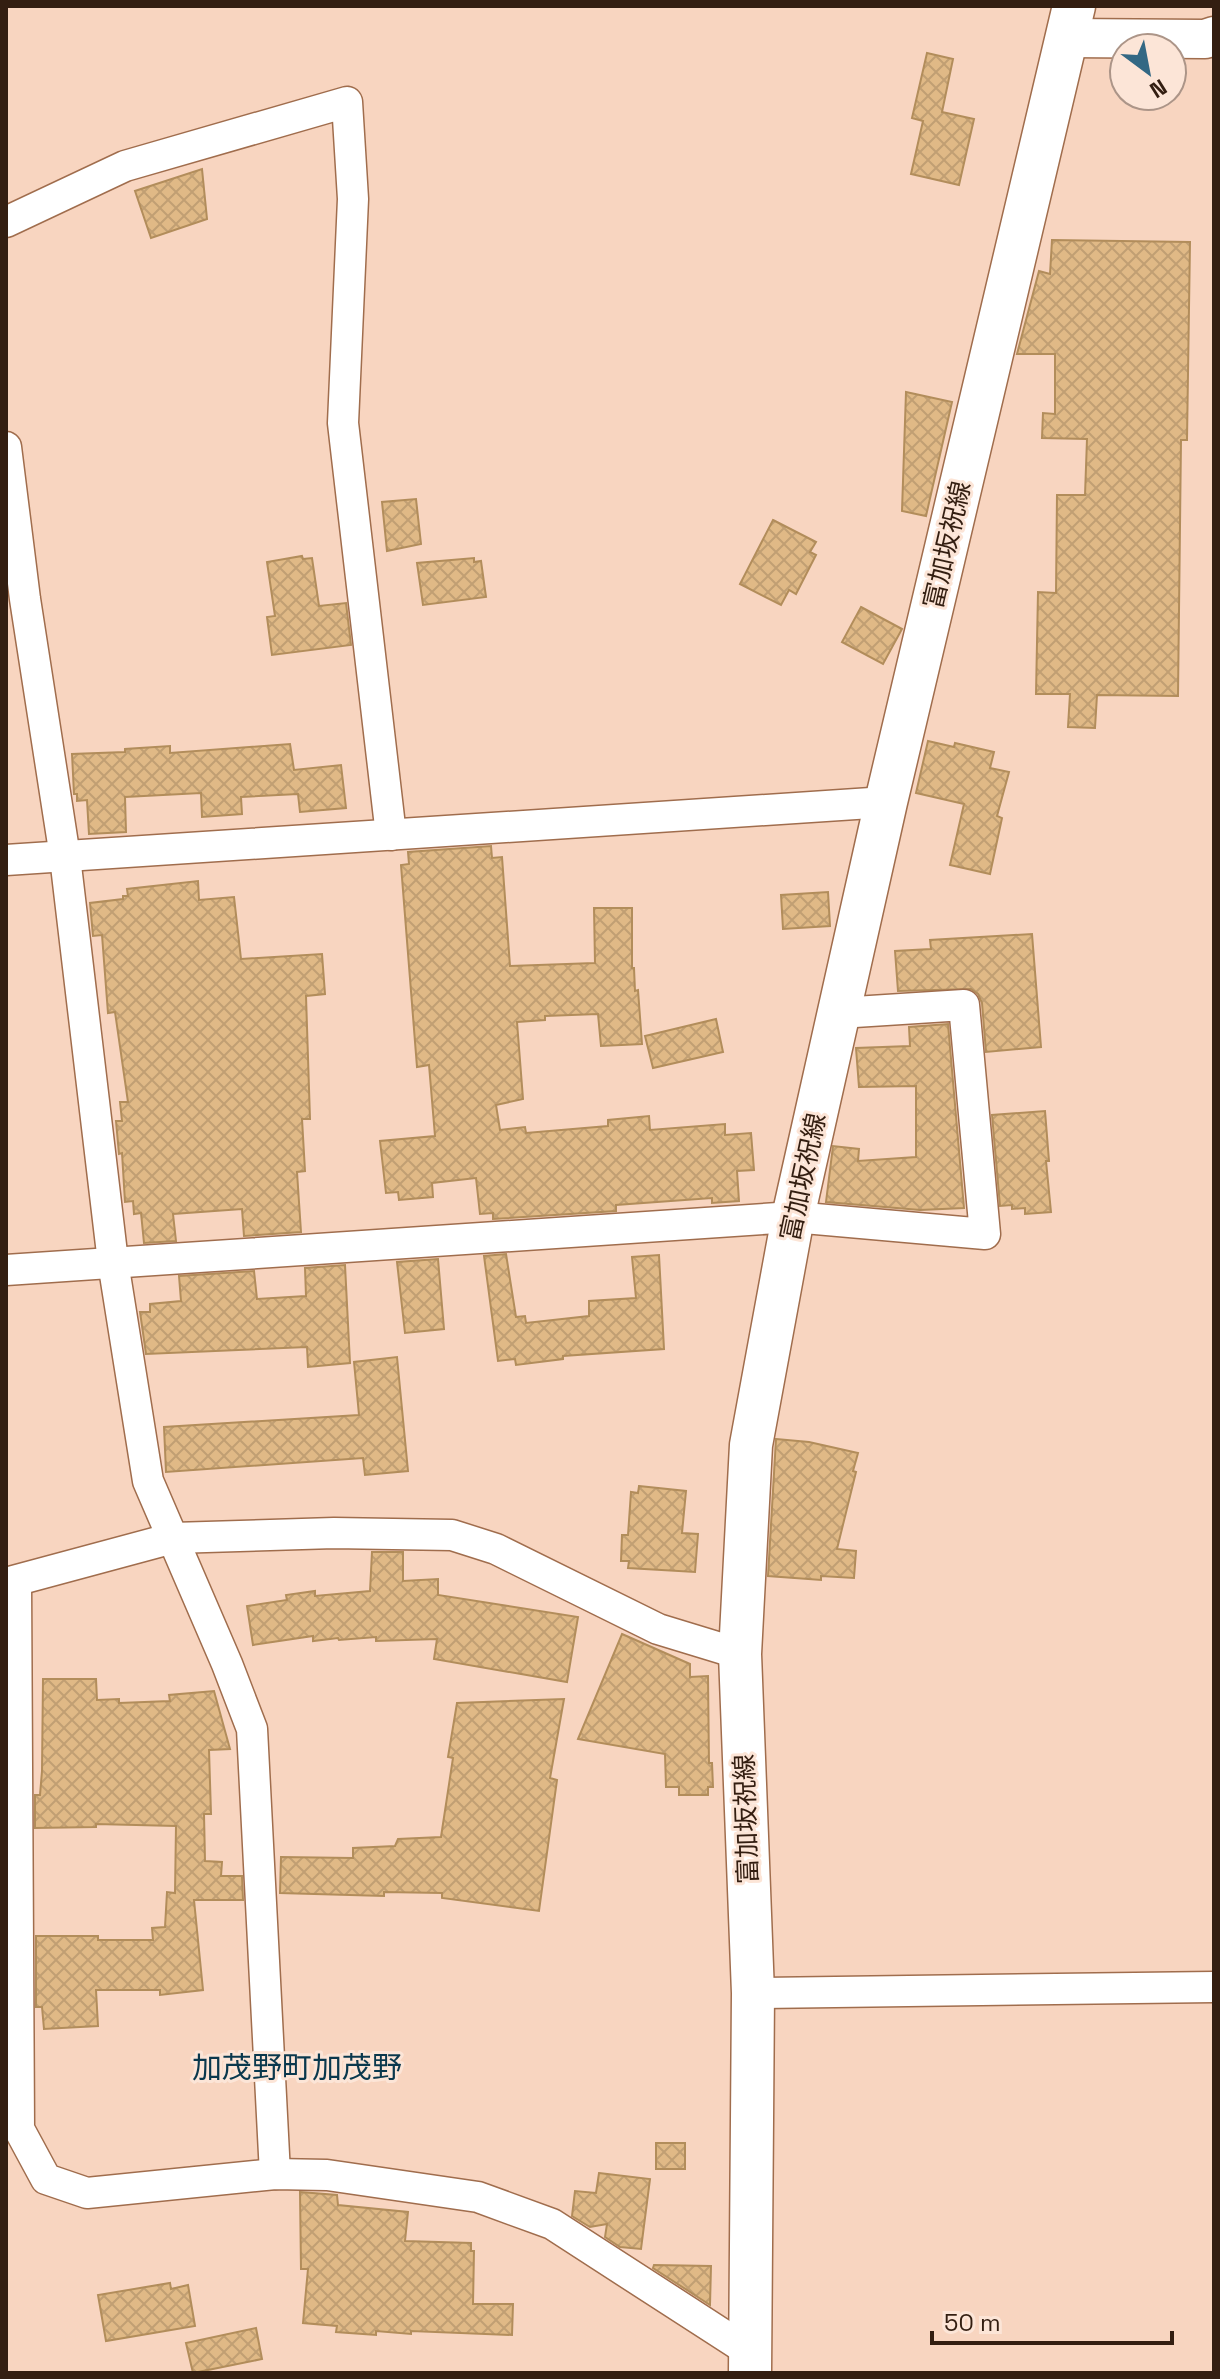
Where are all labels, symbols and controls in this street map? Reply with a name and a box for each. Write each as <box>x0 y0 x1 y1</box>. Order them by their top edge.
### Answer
north arrow <box>1108 32 1188 112</box>
text: N <box>1145 73 1172 105</box>
street label: 富加坂祝線 <box>916 478 978 612</box>
street label: 富加坂祝線 <box>773 1110 833 1244</box>
street label: 富加坂祝線 <box>727 1753 765 1885</box>
district label: 加茂野町加茂野 <box>192 2048 402 2087</box>
scale bar <box>932 2295 1172 2345</box>
text: 50 m <box>944 2307 1001 2338</box>

